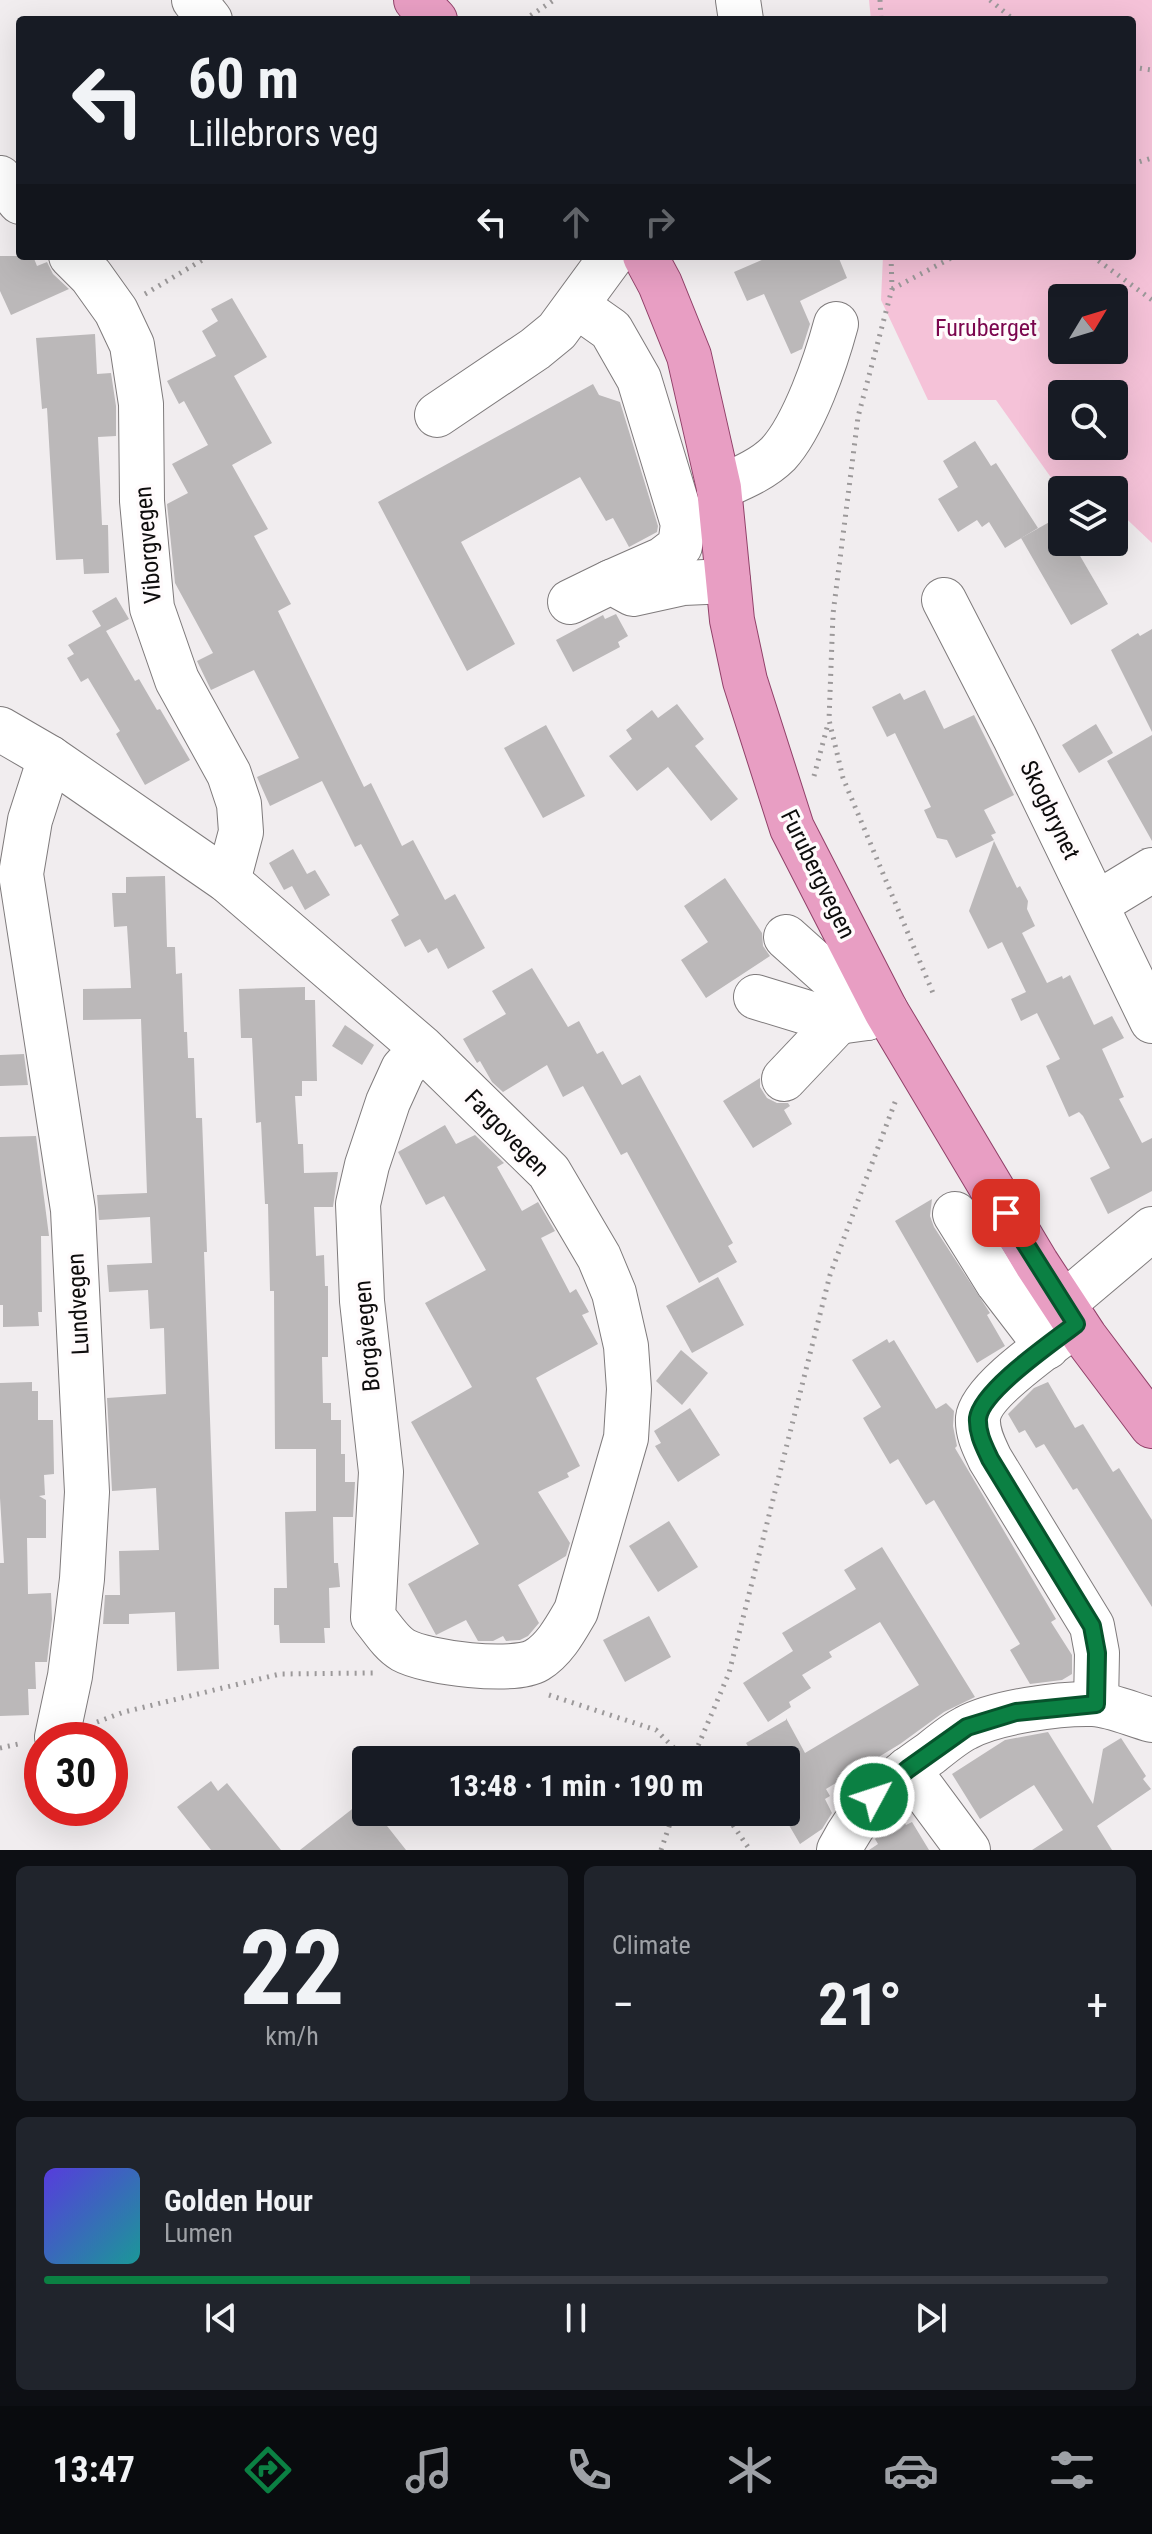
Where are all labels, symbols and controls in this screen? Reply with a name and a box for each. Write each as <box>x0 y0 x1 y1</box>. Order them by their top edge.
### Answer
text: 60 m <box>188 46 299 112</box>
icon: left <box>56 48 160 152</box>
text: Lillebrors veg <box>188 113 379 155</box>
icon: left <box>470 200 514 244</box>
icon: ahead <box>554 200 598 244</box>
icon: right <box>638 200 682 244</box>
north arrow <box>1048 284 1128 364</box>
map controls <box>1048 284 1128 556</box>
park label: Furuberget <box>935 314 1037 342</box>
button: search <box>1048 380 1128 460</box>
button: layers <box>1048 476 1128 556</box>
street label: Viborgvegen <box>129 485 167 605</box>
street label: Skogbrynet <box>1014 756 1086 864</box>
street label: Furubergvegen <box>775 805 861 943</box>
street label: Fargovegen <box>459 1084 555 1182</box>
pin <box>972 1179 1040 1247</box>
icon: arrive <box>984 1191 1028 1235</box>
street label: Lundvegen <box>61 1252 95 1356</box>
street label: Borgåvegen <box>348 1279 386 1393</box>
speed limit sign: 30 <box>24 1722 128 1826</box>
position arrow <box>832 1755 916 1839</box>
text: 13:48 · 1 min · 190 m <box>449 1768 703 1803</box>
text: 22 <box>239 1908 345 2029</box>
text: Climate <box>612 1930 691 1960</box>
text: 21° <box>818 1969 902 2040</box>
text: − <box>612 1979 634 2031</box>
text: + <box>1086 1979 1108 2031</box>
text: km/h <box>265 2021 319 2051</box>
text: Golden Hour <box>164 2183 313 2218</box>
text: Lumen <box>164 2218 233 2248</box>
icon: previous <box>199 2296 243 2340</box>
icon: pause <box>554 2296 598 2340</box>
icon: next <box>909 2296 953 2340</box>
icon: directions <box>240 2442 296 2498</box>
icon: music <box>401 2442 457 2498</box>
icon: phone <box>561 2442 617 2498</box>
icon: climate <box>722 2442 778 2498</box>
icon: car <box>883 2442 939 2498</box>
icon: filters <box>1044 2442 1100 2498</box>
text: 13:47 <box>52 2449 135 2491</box>

